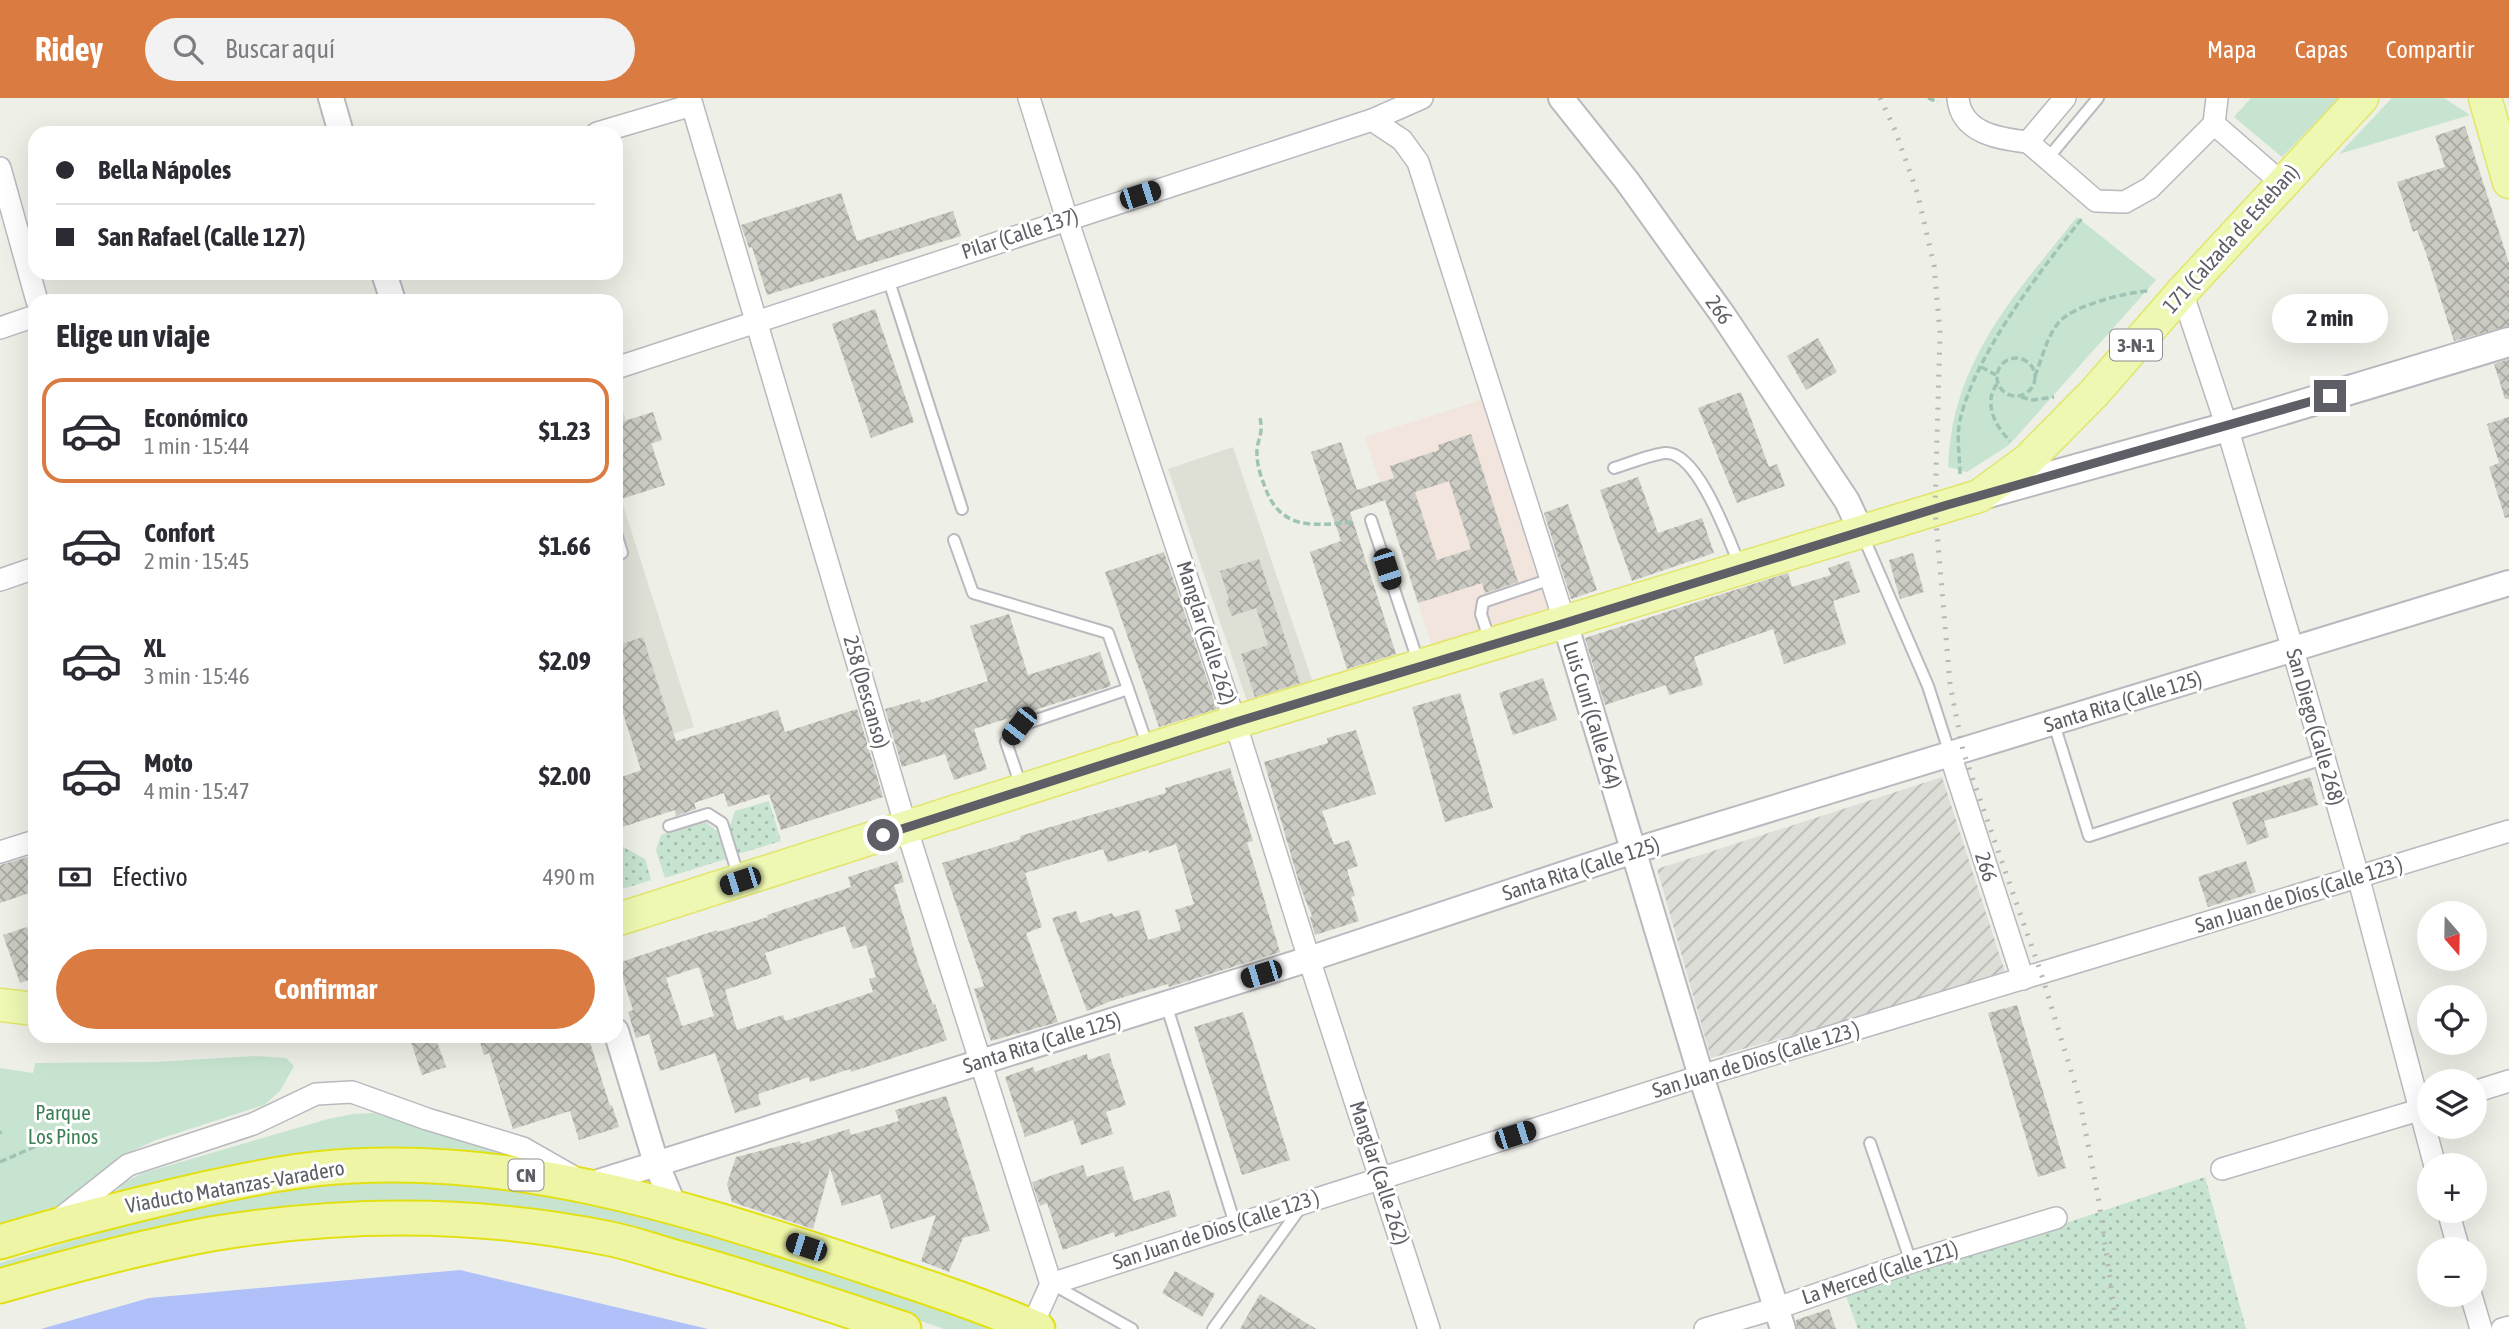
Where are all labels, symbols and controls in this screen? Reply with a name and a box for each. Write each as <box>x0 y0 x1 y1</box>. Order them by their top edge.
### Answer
search box <box>145 18 635 81</box>
text: Ridey <box>35 30 103 68</box>
icon: search <box>169 30 207 68</box>
text: Buscar aquí <box>225 34 335 64</box>
text: Mapa <box>2207 36 2257 63</box>
text: Capas <box>2295 36 2348 63</box>
text: Compartir <box>2386 36 2474 63</box>
text: Bella Nápoles <box>98 155 231 185</box>
street label: 171 (Calzada de Esteban) <box>2157 159 2303 317</box>
car <box>1117 179 1164 211</box>
street label: Pilar (Calle 137) <box>958 203 1081 263</box>
text: San Rafael (Calle 127) <box>98 222 306 252</box>
street label: 266 <box>1701 290 1738 329</box>
callout: 2 min <box>2272 294 2388 344</box>
text: 2 min <box>2307 305 2353 331</box>
text: Elige un viaje <box>56 317 210 354</box>
road number: 3-N-1 <box>2110 330 2162 360</box>
route end <box>2314 380 2346 412</box>
icon: car <box>60 399 123 462</box>
text: Económico <box>144 403 248 433</box>
text: $1.23 <box>539 416 591 446</box>
text: 1 min · 15:44 <box>144 433 250 459</box>
icon: car <box>60 514 123 577</box>
text: Confort <box>144 518 215 548</box>
text: $1.66 <box>539 531 591 561</box>
car <box>1371 546 1404 592</box>
text: 2 min · 15:45 <box>144 548 250 574</box>
street label: Manglar (Calle 262) <box>1172 558 1241 708</box>
icon: car <box>60 629 123 692</box>
text: XL <box>144 633 166 663</box>
street label: 258 (Descanso) <box>839 633 895 751</box>
street label: Luis Cuní (Calle 264) <box>1559 638 1627 791</box>
text: $2.09 <box>539 646 591 676</box>
street label: San Diego (Calle 268) <box>2282 646 2350 808</box>
text: 3 min · 15:46 <box>144 663 250 689</box>
street label: Santa Rita (Calle 125) <box>2041 666 2204 736</box>
car <box>998 703 1041 749</box>
icon: car <box>60 744 123 807</box>
text: Moto <box>144 748 193 778</box>
text: $2.00 <box>539 761 591 791</box>
text: 4 min · 15:47 <box>144 778 250 804</box>
route start <box>867 819 899 851</box>
street label: Santa Rita (Calle 125) <box>1499 831 1662 905</box>
street label: 266 <box>1971 849 2003 885</box>
street label: San Juan de Díos (Calle 123 ) <box>2192 851 2405 937</box>
icon: cash <box>56 858 94 896</box>
text: Efectivo <box>112 862 188 892</box>
text: 490 m <box>543 864 595 890</box>
car <box>717 865 764 897</box>
north arrow <box>2417 901 2487 971</box>
map controls <box>2417 901 2487 1307</box>
button: Confirmar <box>56 949 595 1029</box>
car <box>1238 958 1285 990</box>
button: locate <box>2417 985 2487 1055</box>
street label: Santa Rita (Calle 125) <box>960 1007 1123 1077</box>
street label: San Juan de Díos (Calle 123 ) <box>1649 1016 1862 1102</box>
button: layers <box>2417 1069 2487 1139</box>
street label: Manglar (Calle 262) <box>1345 1098 1414 1248</box>
park label: Parque Los Pinos <box>28 1100 98 1148</box>
car <box>1492 1119 1539 1151</box>
button: + <box>2417 1153 2487 1223</box>
street label: Viaducto Matanzas-Varadero <box>124 1155 346 1217</box>
road number: CN <box>508 1160 544 1190</box>
street label: San Juan de Díos (Calle 123 ) <box>1109 1184 1322 1274</box>
car <box>783 1231 830 1263</box>
street label: La Merced (Calle 121) <box>1799 1235 1961 1309</box>
button: − <box>2417 1237 2487 1307</box>

